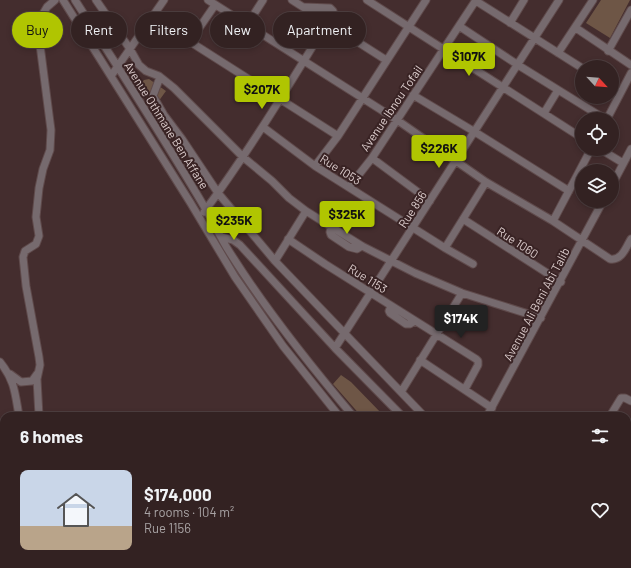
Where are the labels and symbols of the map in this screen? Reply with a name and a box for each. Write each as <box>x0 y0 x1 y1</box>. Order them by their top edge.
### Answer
pin: $107K <box>441 43 497 77</box>
street label: Avenue Othmane Ben Affane <box>122 59 212 191</box>
north arrow <box>575 60 619 104</box>
street label: Avenue Ibnou Tofail <box>357 62 425 154</box>
pin: $207K <box>234 76 290 110</box>
pin: $226K <box>411 135 467 169</box>
street label: Rue 1053 <box>318 151 364 187</box>
street label: Rue 856 <box>395 188 429 230</box>
pin: $325K <box>319 201 375 235</box>
pin: $235K <box>206 207 262 241</box>
street label: Rue 1060 <box>495 223 541 261</box>
street label: Avenue Ali Beni Abi Talib <box>500 245 572 363</box>
street label: Rue 1153 <box>346 261 390 295</box>
pin: $174K <box>433 305 489 339</box>

